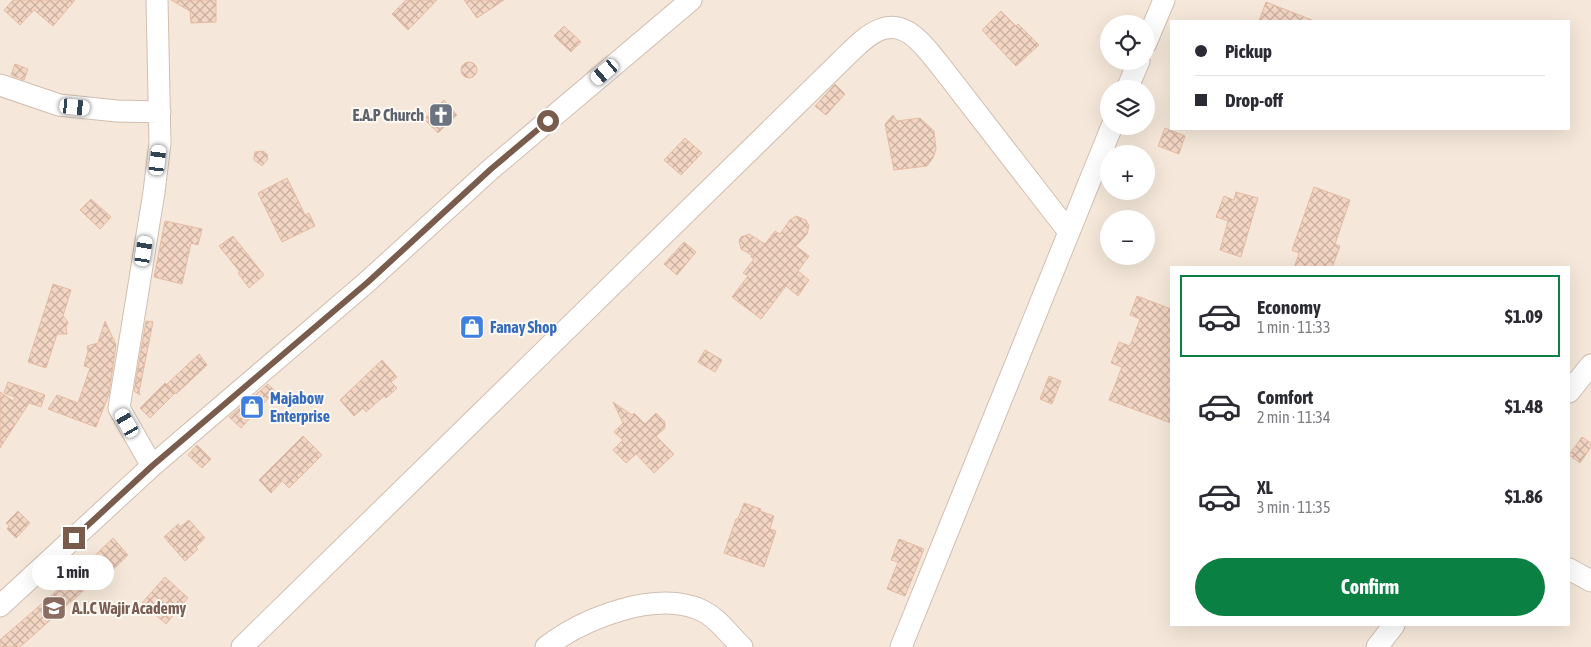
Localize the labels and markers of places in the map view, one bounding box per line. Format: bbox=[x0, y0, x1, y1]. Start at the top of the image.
church icon: E.A.P Church bbox=[428, 102, 454, 128]
place label: E.A.P Church bbox=[353, 106, 424, 124]
shop icon: Fanay Shop bbox=[459, 314, 485, 340]
place label: Fanay Shop bbox=[490, 318, 558, 336]
place label: Majabow Enterprise bbox=[270, 389, 330, 425]
shop icon: Majabow Enterprise bbox=[239, 394, 265, 420]
school or university icon: A.I.C Wajir Academy bbox=[41, 595, 67, 621]
place label: A.I.C Wajir Academy bbox=[71, 599, 186, 617]

